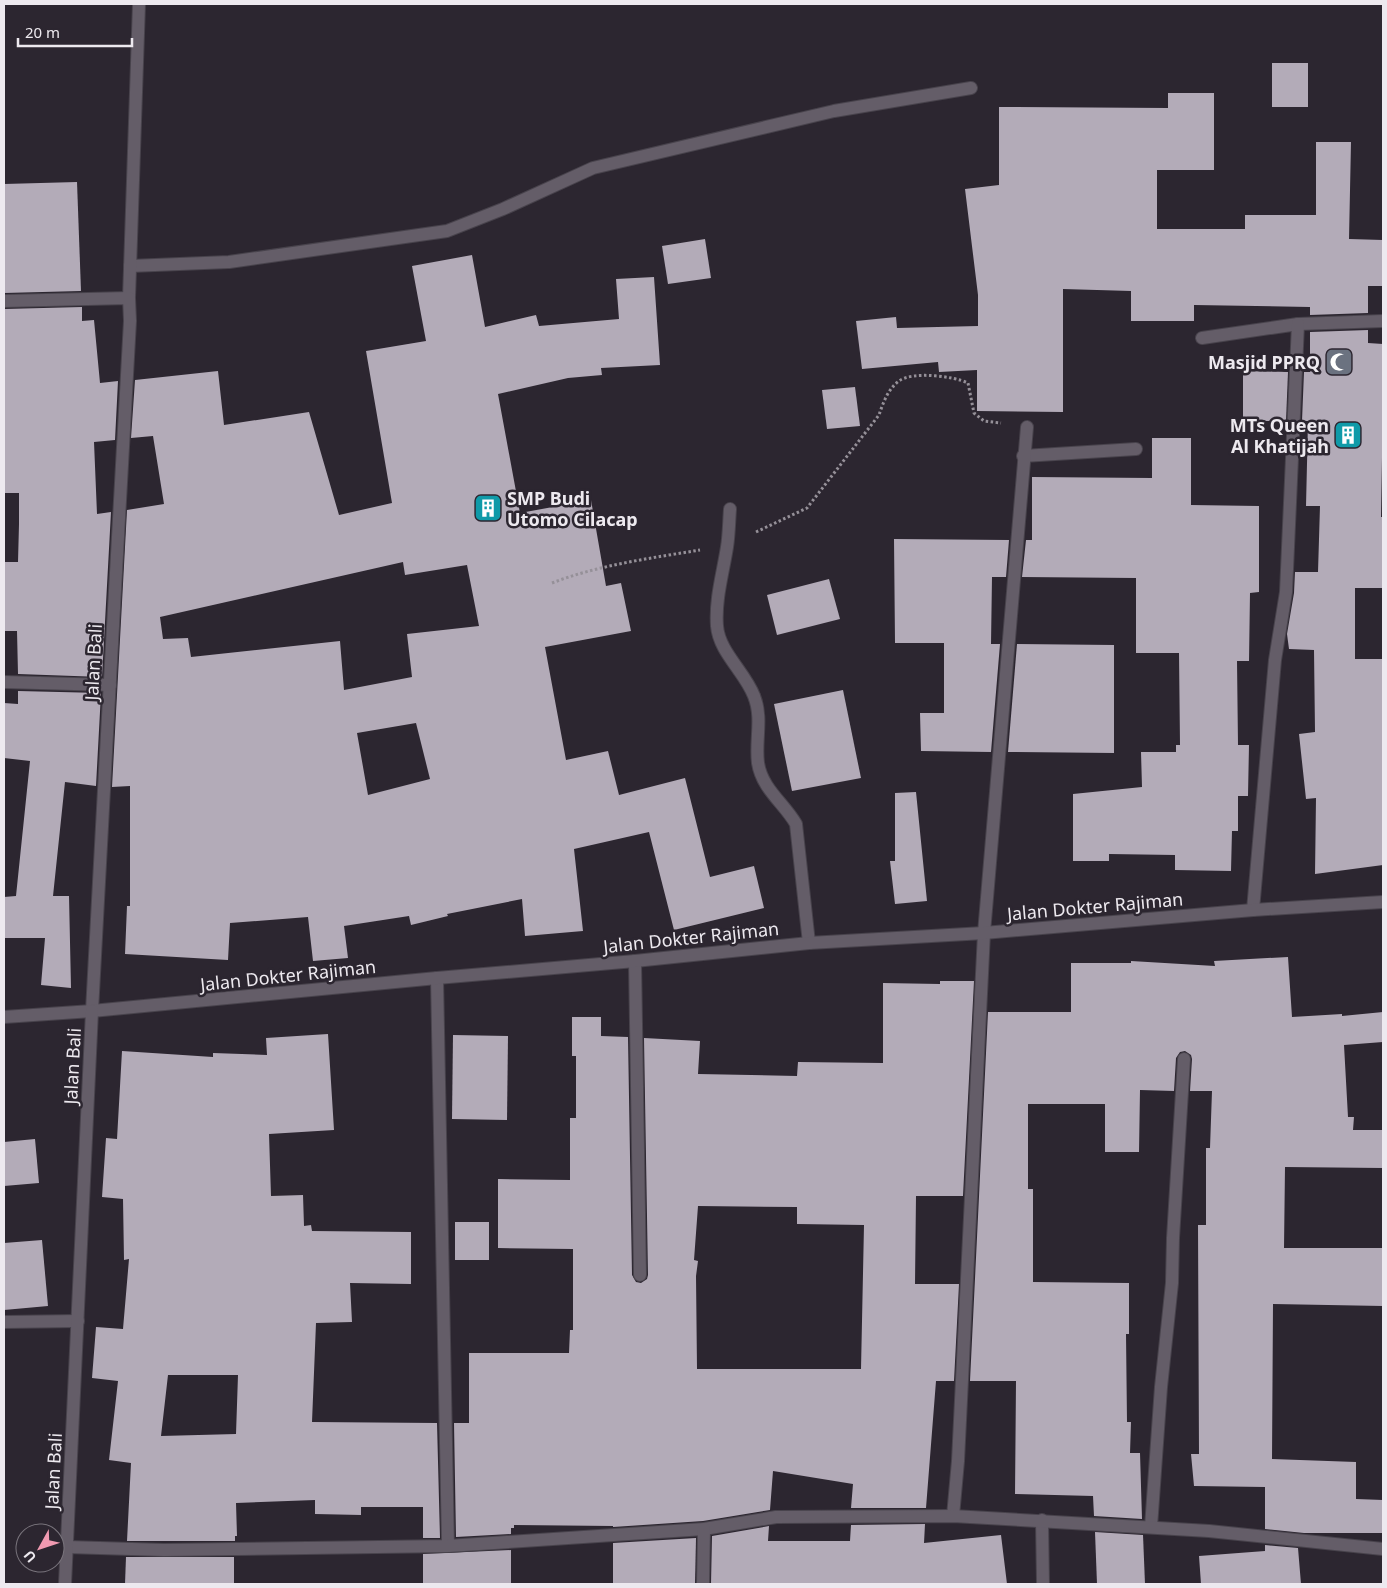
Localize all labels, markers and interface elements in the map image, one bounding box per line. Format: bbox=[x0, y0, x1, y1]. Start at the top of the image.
scale bar bbox=[18, 15, 131, 47]
text: 20 m bbox=[25, 22, 60, 42]
mosque icon: Masjid PPRQ bbox=[1324, 347, 1354, 377]
place label: Masjid PPRQ bbox=[1208, 350, 1320, 374]
place label: MTs Queen Al Khatijah bbox=[1230, 413, 1329, 458]
building icon: MTs Queen Al Khatijah bbox=[1333, 420, 1363, 450]
place label: SMP Budi Utomo Cilacap bbox=[507, 486, 638, 531]
building icon: SMP Budi Utomo Cilacap bbox=[473, 493, 503, 523]
street label: Jalan Bali bbox=[79, 623, 107, 703]
street label: Jalan Dokter Rajiman bbox=[1004, 886, 1184, 926]
street label: Jalan Dokter Rajiman bbox=[600, 916, 780, 958]
street label: Jalan Dokter Rajiman bbox=[197, 954, 377, 996]
street label: Jalan Bali bbox=[58, 1027, 86, 1107]
street label: Jalan Bali bbox=[39, 1432, 67, 1512]
north arrow bbox=[15, 1523, 65, 1573]
text: U bbox=[19, 1547, 40, 1567]

